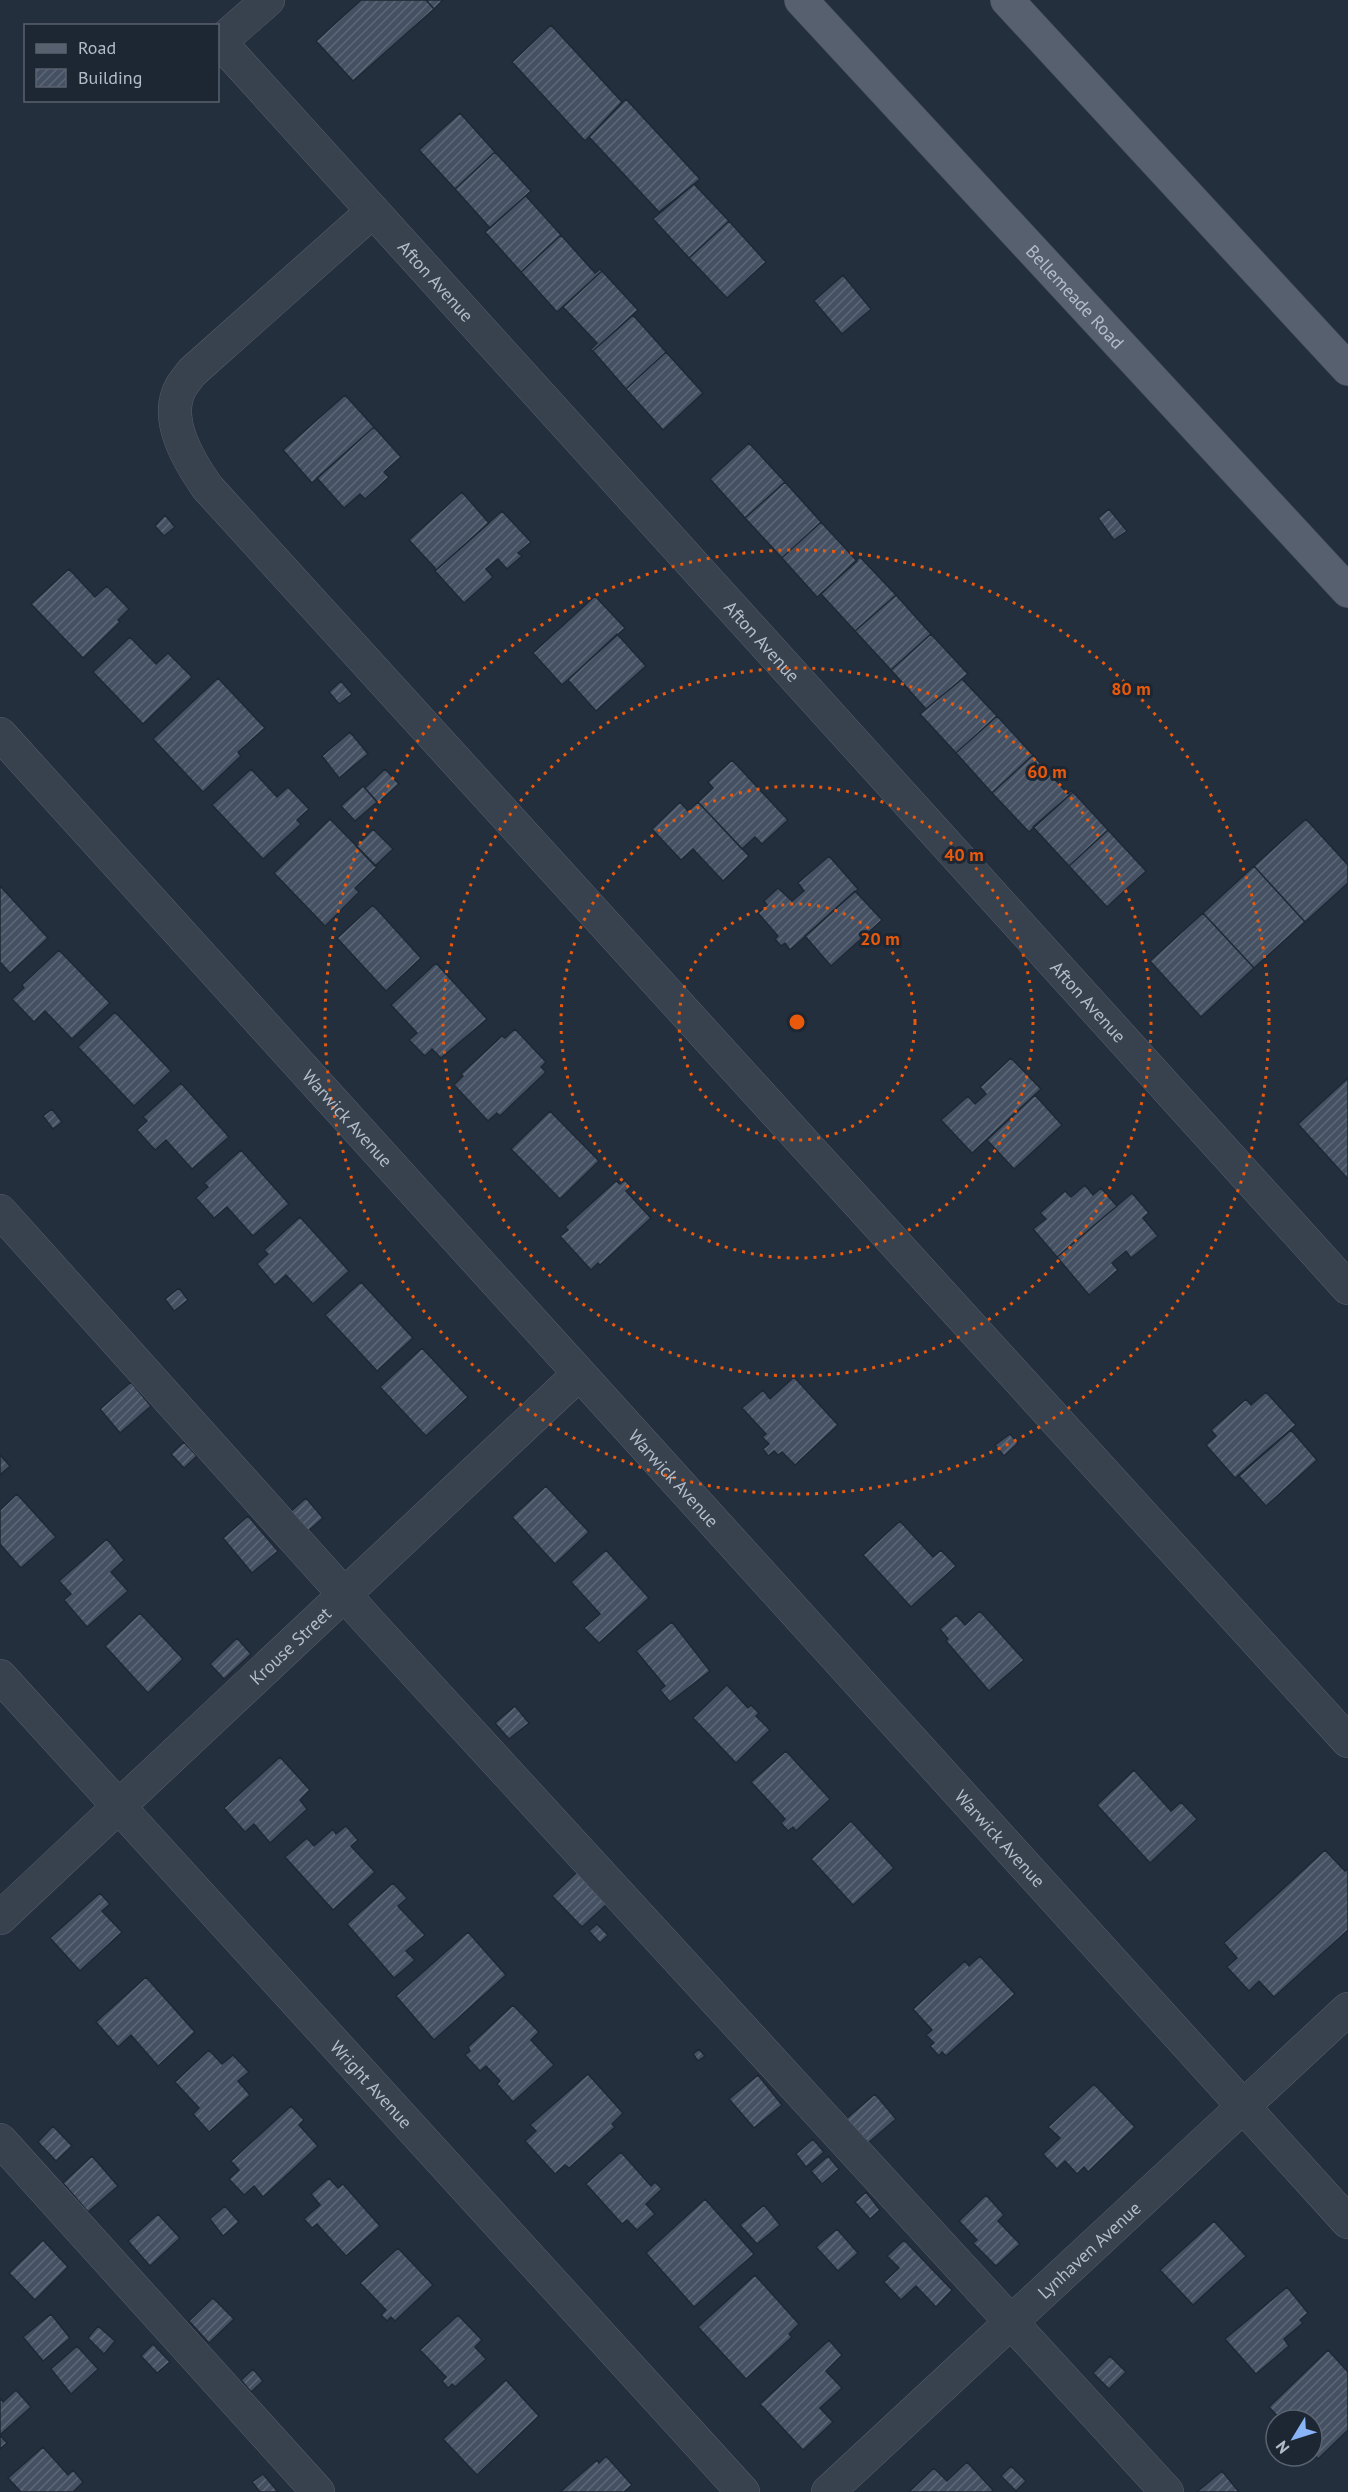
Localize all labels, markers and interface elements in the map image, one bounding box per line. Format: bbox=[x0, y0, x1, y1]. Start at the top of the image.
legend bbox=[24, 24, 219, 102]
text: Road bbox=[78, 36, 116, 59]
text: Building bbox=[78, 66, 142, 89]
street label: Afton Avenue bbox=[394, 235, 479, 326]
street label: Bellemeade Road bbox=[1022, 240, 1129, 353]
street label: Afton Avenue bbox=[720, 596, 805, 687]
text: 80 m bbox=[1111, 677, 1151, 700]
text: 60 m bbox=[1027, 760, 1067, 783]
text: 40 m bbox=[944, 843, 984, 866]
text: 20 m bbox=[860, 927, 900, 950]
street label: Afton Avenue bbox=[1046, 956, 1131, 1047]
centre of rings bbox=[787, 1012, 807, 1032]
street label: Warwick Avenue bbox=[298, 1064, 398, 1172]
street label: Warwick Avenue bbox=[624, 1424, 724, 1532]
street label: Krouse Street bbox=[244, 1602, 336, 1689]
street label: Warwick Avenue bbox=[950, 1785, 1051, 1892]
street label: Wright Avenue bbox=[326, 2035, 418, 2133]
street label: Lynhaven Avenue bbox=[1032, 2196, 1145, 2303]
north arrow bbox=[1264, 2408, 1324, 2468]
text: N bbox=[1271, 2437, 1293, 2458]

